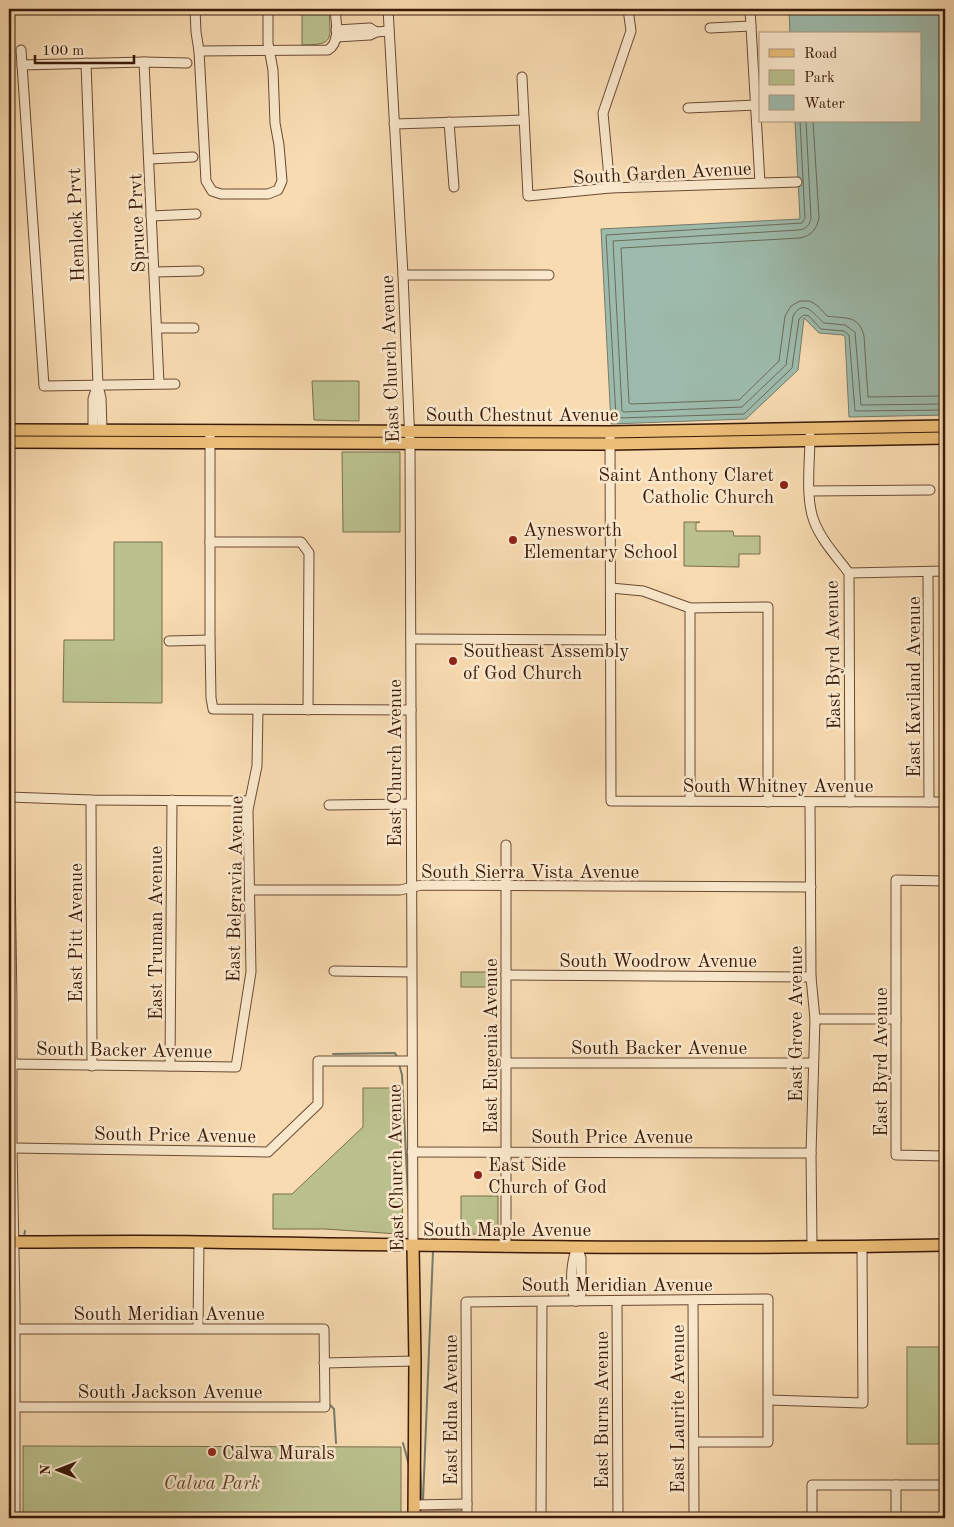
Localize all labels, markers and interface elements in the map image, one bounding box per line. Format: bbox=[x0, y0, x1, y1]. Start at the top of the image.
scale bar bbox=[35, 32, 134, 64]
legend bbox=[759, 32, 922, 122]
text: 100 m bbox=[42, 44, 84, 59]
text: Road bbox=[804, 47, 838, 62]
text: Park bbox=[804, 71, 835, 86]
text: Water bbox=[804, 97, 845, 112]
street label: South Garden Avenue bbox=[572, 160, 752, 189]
street label: Hemlock Prvt bbox=[66, 167, 89, 282]
street label: Spruce Prvt bbox=[127, 173, 150, 273]
street label: East Church Avenue bbox=[379, 275, 404, 443]
street label: South Chestnut Avenue bbox=[425, 407, 619, 426]
place label: Saint Anthony Claret Catholic Church bbox=[598, 467, 774, 508]
marker: Saint Anthony Claret Catholic Church bbox=[778, 479, 790, 491]
place label: Aynesworth Elementary School bbox=[523, 522, 678, 563]
marker: Aynesworth Elementary School bbox=[507, 534, 519, 546]
street label: East Byrd Avenue bbox=[824, 580, 845, 730]
street label: East Kaviland Avenue bbox=[906, 596, 925, 778]
place label: Southeast Assembly of God Church bbox=[463, 643, 629, 684]
marker: Southeast Assembly of God Church bbox=[447, 655, 459, 667]
street label: East Church Avenue bbox=[387, 679, 406, 847]
street label: South Whitney Avenue bbox=[683, 778, 873, 797]
street label: East Belgravia Avenue bbox=[225, 796, 248, 983]
street label: East Truman Avenue bbox=[148, 846, 167, 1020]
street label: East Pitt Avenue bbox=[68, 863, 87, 1003]
street label: South Sierra Vista Avenue bbox=[421, 864, 639, 883]
street label: East Grove Avenue bbox=[788, 946, 807, 1102]
street label: South Woodrow Avenue bbox=[559, 953, 757, 972]
street label: East Eugenia Avenue bbox=[483, 958, 502, 1134]
street label: East Byrd Avenue bbox=[873, 987, 892, 1137]
street label: South Backer Avenue bbox=[36, 1040, 212, 1063]
street label: South Backer Avenue bbox=[571, 1040, 747, 1059]
street label: East Church Avenue bbox=[387, 1084, 408, 1252]
street label: South Price Avenue bbox=[94, 1126, 256, 1147]
street label: South Price Avenue bbox=[531, 1129, 693, 1148]
place label: East Side Church of God bbox=[488, 1157, 607, 1198]
marker: East Side Church of God bbox=[472, 1169, 484, 1181]
street label: South Maple Avenue bbox=[423, 1222, 591, 1241]
street label: South Meridian Avenue bbox=[521, 1277, 713, 1296]
street label: South Meridian Avenue bbox=[73, 1306, 265, 1325]
street label: East Laurite Avenue bbox=[670, 1325, 689, 1493]
street label: East Burns Avenue bbox=[594, 1331, 613, 1489]
street label: East Edna Avenue bbox=[443, 1334, 462, 1486]
street label: South Jackson Avenue bbox=[77, 1384, 263, 1403]
north arrow bbox=[32, 1444, 82, 1494]
place label: Calwa Murals bbox=[222, 1445, 335, 1464]
marker: Calwa Murals bbox=[206, 1446, 218, 1458]
text: N bbox=[39, 1464, 53, 1475]
park label: Calwa Park bbox=[164, 1475, 260, 1494]

